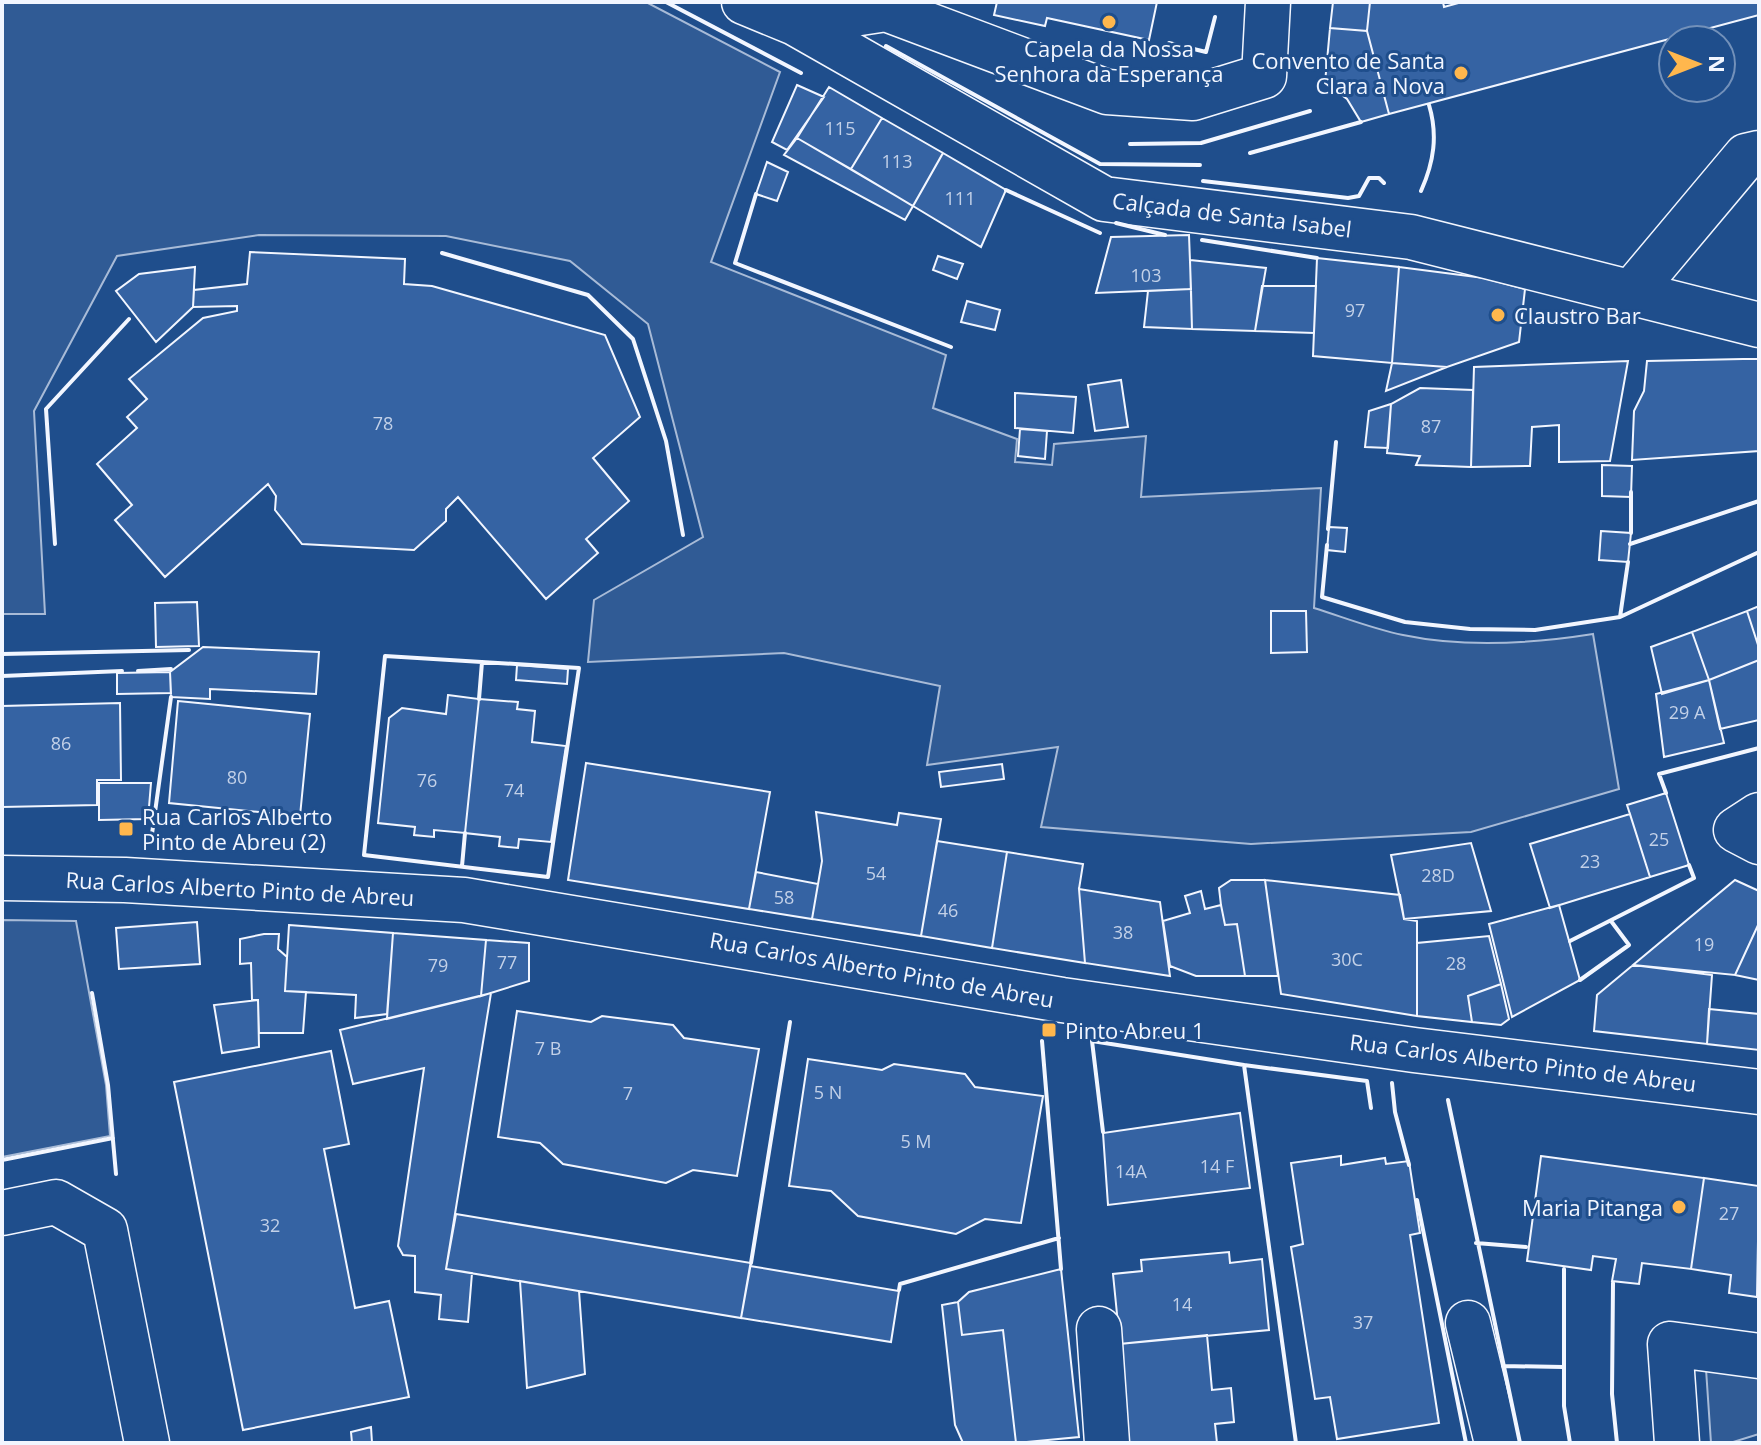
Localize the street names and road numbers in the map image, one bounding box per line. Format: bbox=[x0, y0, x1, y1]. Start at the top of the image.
street label: Calçada de Santa Isabel bbox=[1111, 184, 1353, 244]
street label: Rua Carlos Alberto Pinto de Abreu bbox=[65, 864, 415, 912]
street label: Rua Carlos Alberto Pinto de Abreu bbox=[708, 924, 1056, 1014]
street label: Rua Carlos Alberto Pinto de Abreu bbox=[1348, 1026, 1698, 1098]

